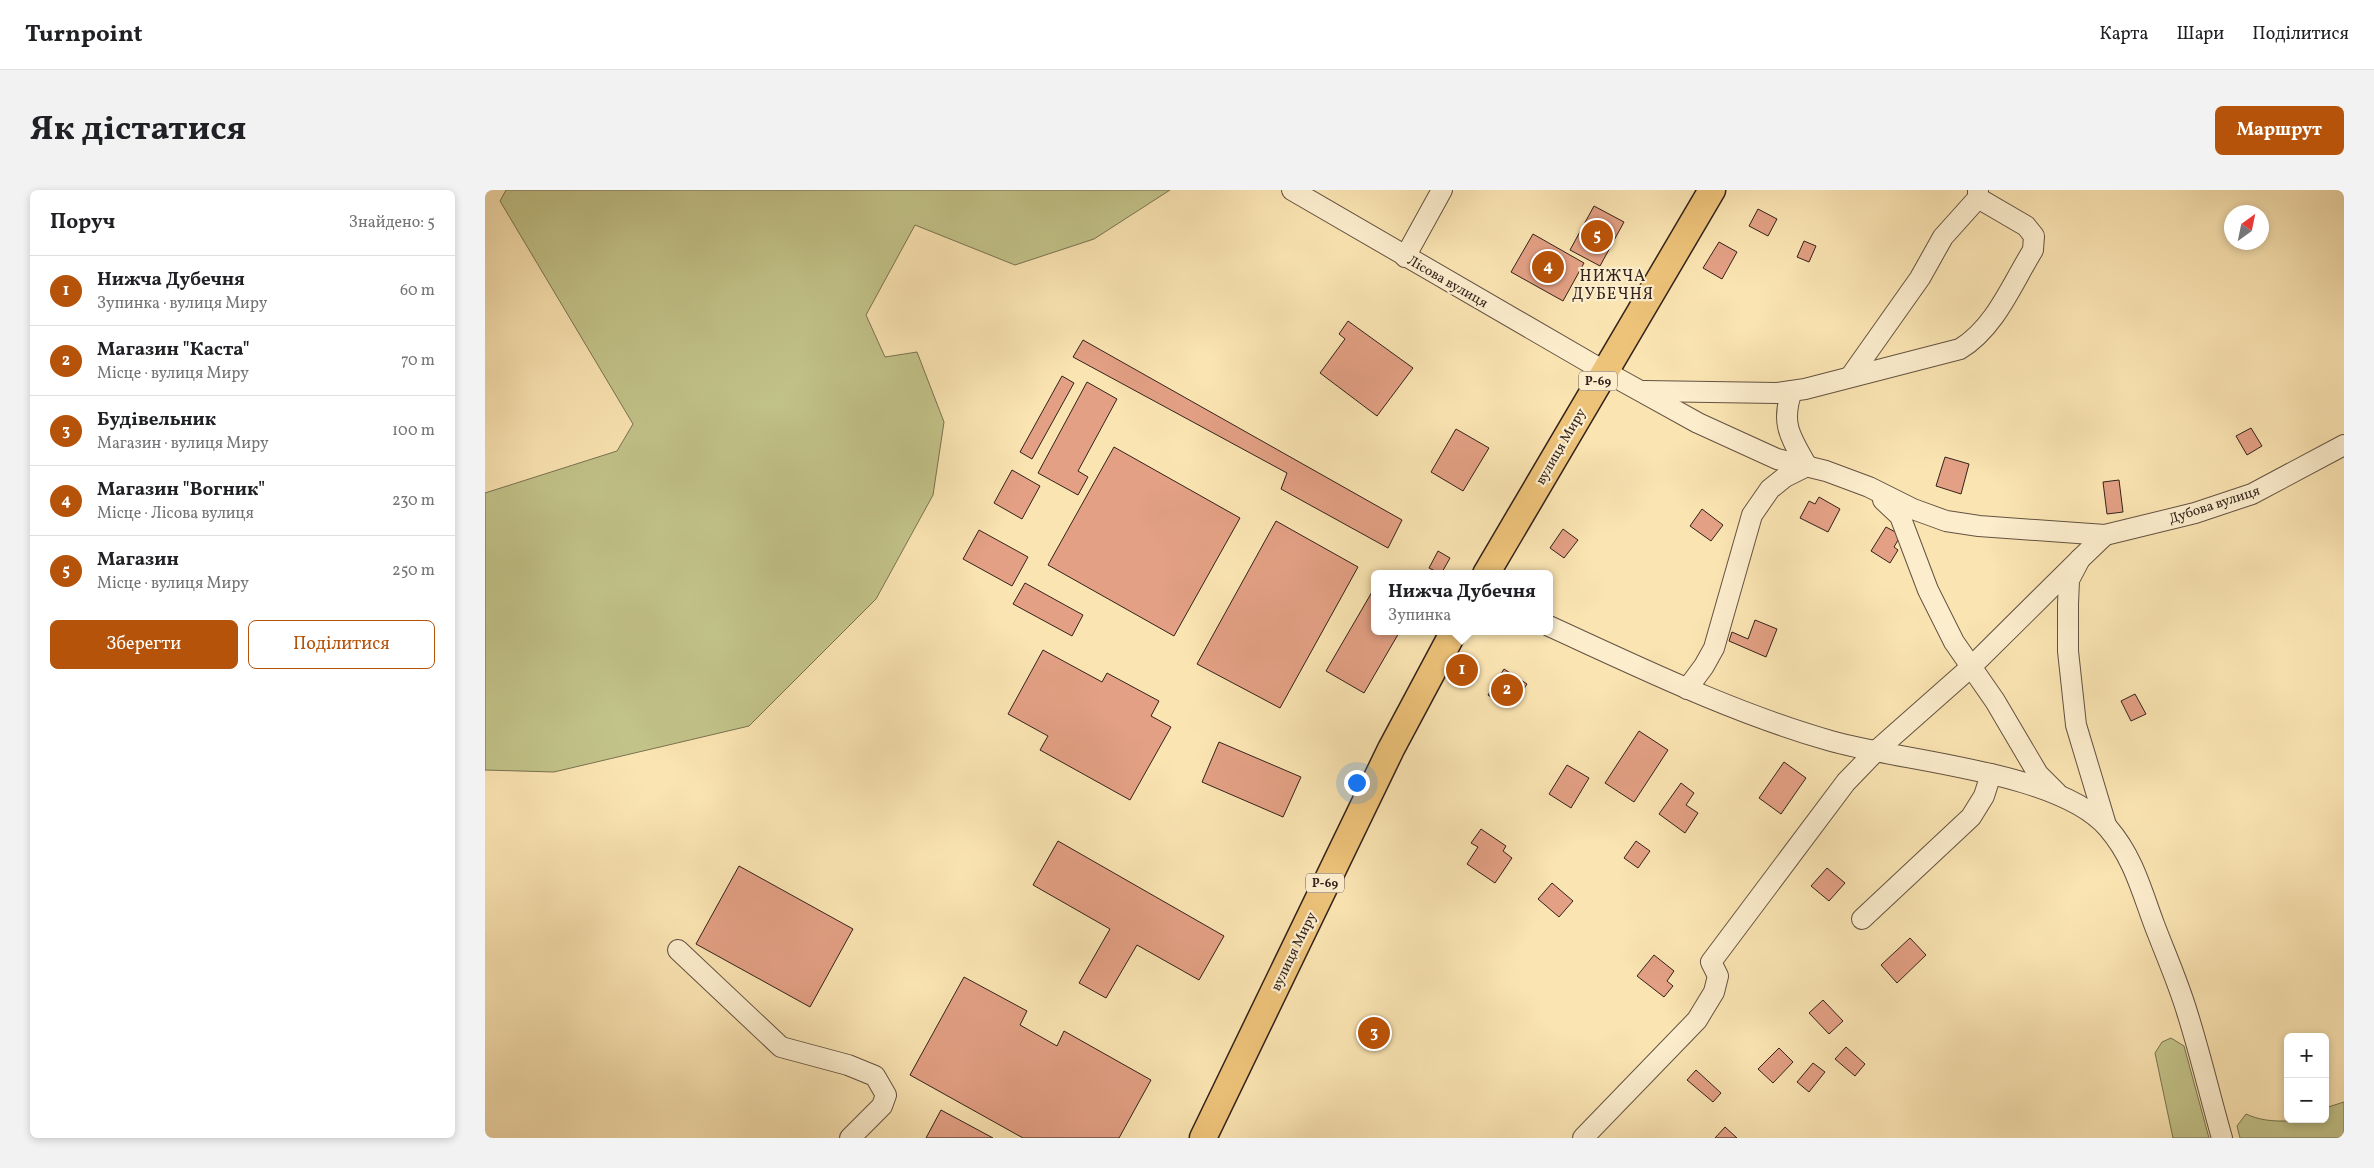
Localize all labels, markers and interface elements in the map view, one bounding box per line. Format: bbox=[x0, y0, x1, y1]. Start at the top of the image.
text: Turnpoint bbox=[25, 18, 143, 52]
text: Карта bbox=[2100, 22, 2148, 47]
text: Шари bbox=[2176, 22, 2224, 47]
text: Поділитися bbox=[2252, 22, 2349, 47]
text: Як дістатися bbox=[30, 106, 246, 154]
button: Маршрут bbox=[2215, 106, 2344, 155]
north arrow bbox=[2224, 205, 2269, 250]
text: Поруч bbox=[50, 208, 115, 237]
text: Знайдено: 5 bbox=[349, 212, 435, 234]
pin: 5 bbox=[1581, 217, 1613, 255]
pin: 4 bbox=[1532, 248, 1564, 286]
street label: Лісова вулиця bbox=[1403, 252, 1491, 313]
district label: НИЖЧА ДУБЕЧНЯ bbox=[1572, 266, 1654, 306]
text: Нижча Дубечня bbox=[97, 267, 245, 293]
text: 1 bbox=[63, 280, 69, 302]
text: 60 m bbox=[400, 280, 435, 302]
text: Зупинка · вулиця Миру bbox=[97, 293, 268, 315]
text: Магазин "Каста" bbox=[97, 337, 250, 363]
text: 2 bbox=[62, 350, 70, 372]
text: 70 m bbox=[401, 350, 435, 372]
text: Місце · вулиця Миру bbox=[97, 363, 249, 385]
road number: Р-69 bbox=[1579, 372, 1617, 390]
street label: вулиця Миру bbox=[1532, 405, 1591, 489]
text: Будівельник bbox=[97, 407, 216, 433]
text: 3 bbox=[62, 420, 70, 442]
text: 100 m bbox=[392, 420, 435, 442]
text: Магазин · вулиця Миру bbox=[97, 433, 269, 455]
text: Магазин "Вогник" bbox=[97, 477, 265, 503]
street label: Дубова вулиця bbox=[2166, 482, 2263, 529]
text: 4 bbox=[61, 490, 71, 512]
text: 230 m bbox=[392, 490, 435, 512]
text: Місце · Лісова вулиця bbox=[97, 503, 254, 525]
text: Магазин bbox=[97, 547, 179, 573]
text: 5 bbox=[62, 560, 70, 582]
text: 250 m bbox=[392, 560, 435, 582]
popup bbox=[1371, 570, 1553, 635]
text: Місце · вулиця Миру bbox=[97, 573, 249, 595]
text: Нижча Дубечня bbox=[1388, 579, 1536, 605]
text: Зупинка bbox=[1388, 605, 1451, 627]
button: Зберегти bbox=[50, 620, 238, 669]
button: Поділитися bbox=[248, 620, 435, 669]
pin: 1 bbox=[1446, 651, 1478, 689]
pin: 2 bbox=[1491, 671, 1523, 709]
your location bbox=[1344, 770, 1370, 796]
road number: Р-69 bbox=[1306, 874, 1344, 892]
street label: вулиця Миру bbox=[1267, 909, 1322, 994]
pin: 3 bbox=[1358, 1014, 1390, 1052]
map controls bbox=[2284, 1033, 2329, 1123]
button: + bbox=[2284, 1033, 2329, 1078]
button: − bbox=[2284, 1078, 2329, 1123]

